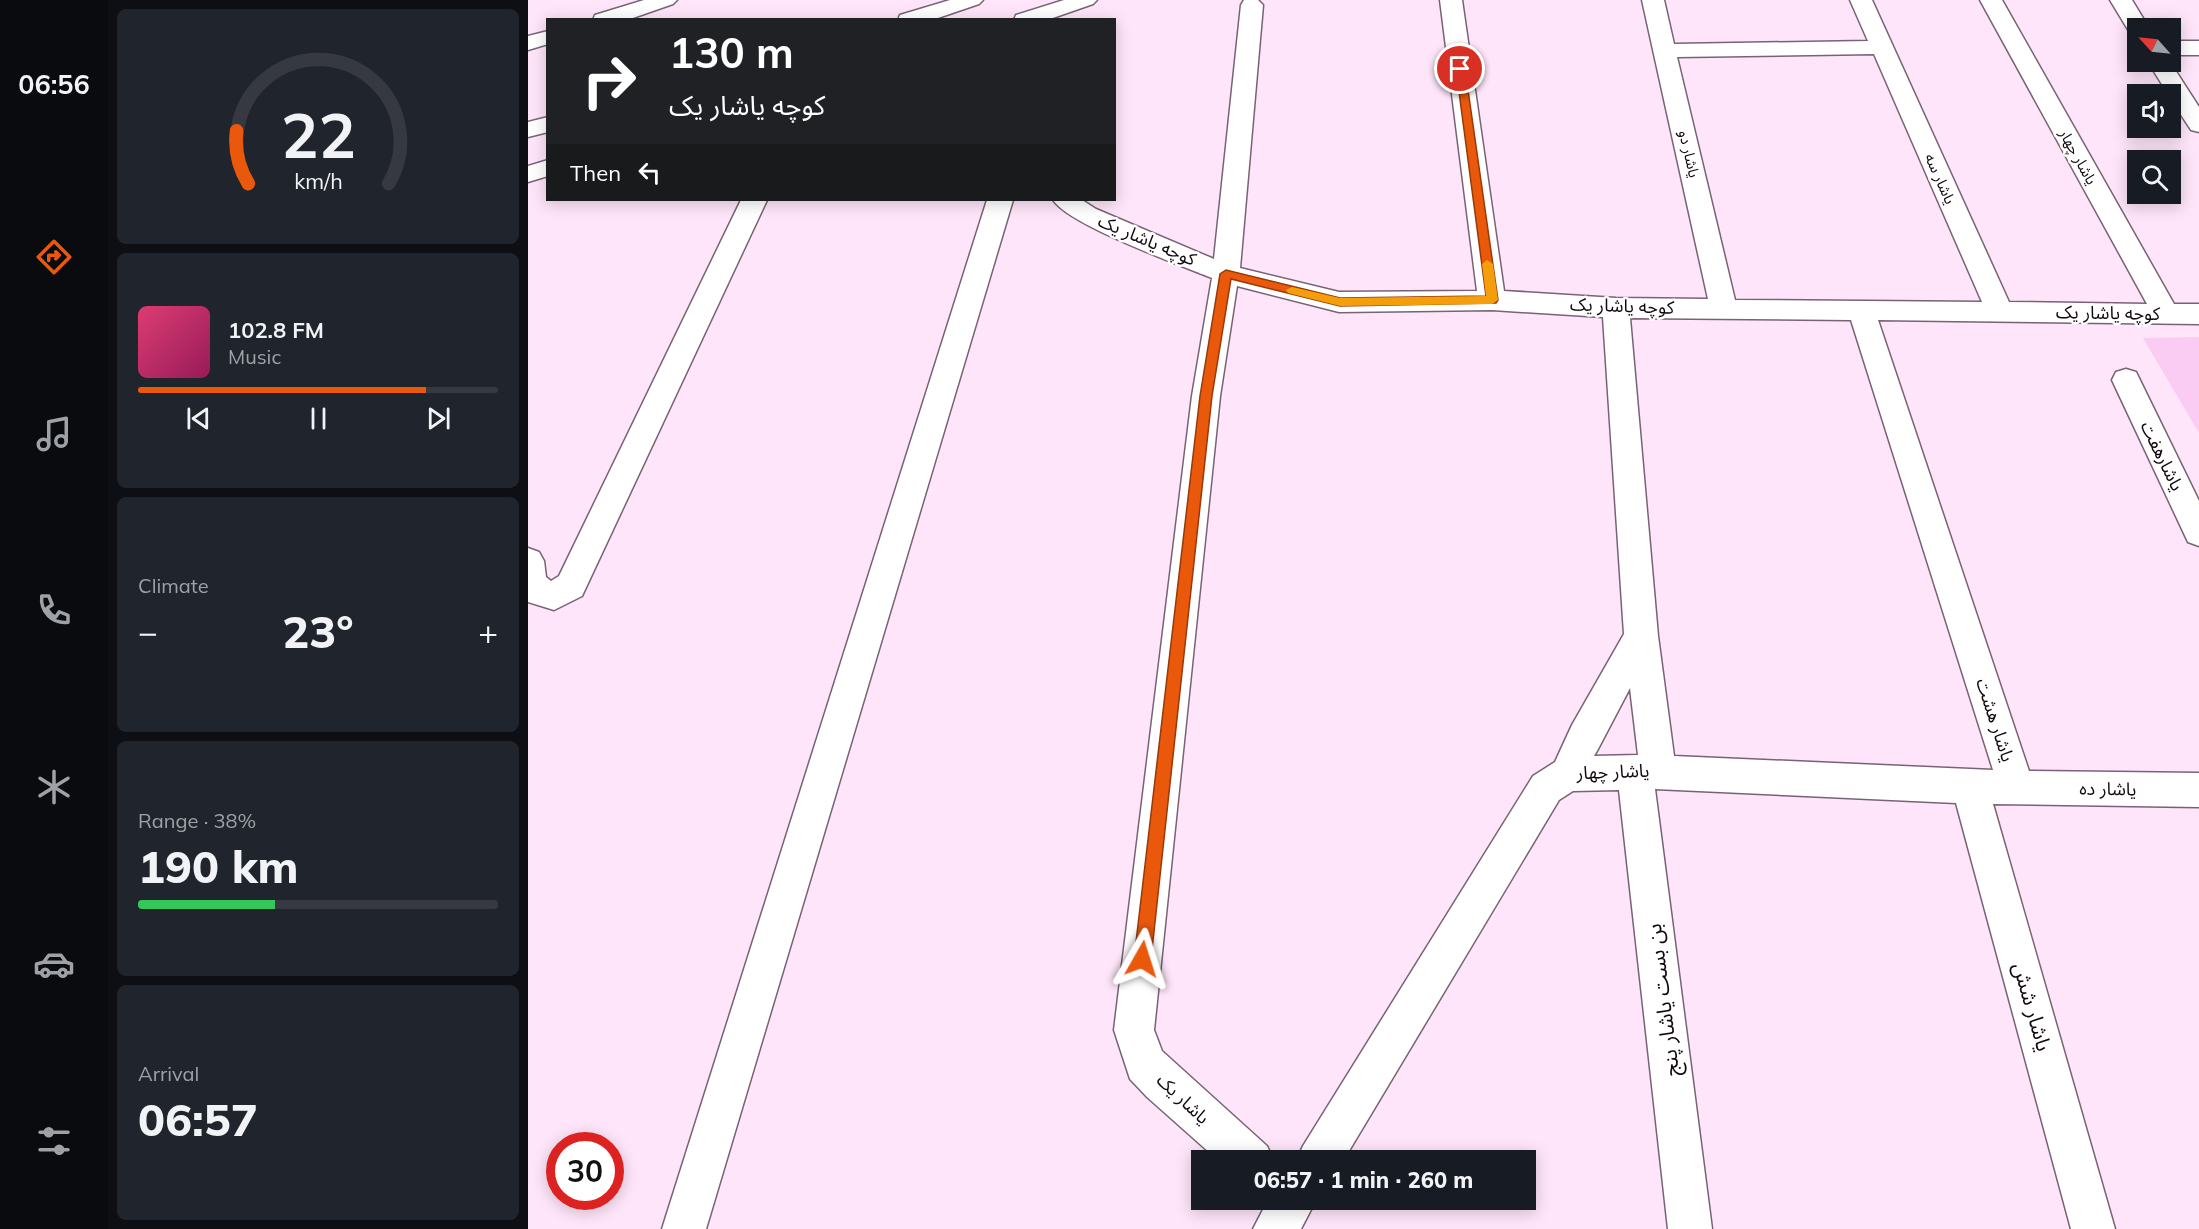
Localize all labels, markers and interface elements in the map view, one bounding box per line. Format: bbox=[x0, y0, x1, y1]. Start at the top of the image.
north arrow bbox=[2127, 18, 2181, 72]
map controls bbox=[2127, 18, 2181, 204]
text: 130 m bbox=[669, 26, 794, 79]
icon: right bbox=[570, 42, 648, 120]
pin bbox=[1434, 43, 1485, 94]
icon: arrive bbox=[1443, 52, 1476, 85]
text: 06:56 bbox=[18, 67, 90, 101]
button: sound bbox=[2127, 84, 2181, 138]
text: کوچه یاشار یک bbox=[669, 88, 825, 122]
text: 22 bbox=[281, 95, 355, 174]
street label: یاشار چهار bbox=[2054, 125, 2101, 188]
street label: یاشار دو bbox=[1675, 128, 1704, 180]
button: search bbox=[2127, 150, 2181, 204]
street label: یاشار سه bbox=[1921, 151, 1960, 207]
icon: left bbox=[633, 156, 666, 189]
text: Then bbox=[570, 159, 621, 187]
text: km/h bbox=[294, 167, 342, 194]
street label: کوچه یاشار یک bbox=[1095, 209, 1200, 271]
icon: directions bbox=[33, 236, 75, 278]
street label: کوچه یاشار یک bbox=[1570, 292, 1675, 319]
street label: کوچه یاشار یک bbox=[2056, 300, 2161, 325]
text: 102.8 FM bbox=[228, 316, 324, 344]
text: Music bbox=[228, 344, 281, 369]
icon: previous bbox=[182, 402, 215, 435]
icon: pause bbox=[302, 402, 335, 435]
icon: next bbox=[422, 402, 455, 435]
icon: music bbox=[33, 413, 75, 455]
street label: یاشارهفت bbox=[2136, 417, 2189, 494]
text: Climate bbox=[138, 573, 209, 598]
icon: phone bbox=[33, 589, 75, 631]
text: 23° bbox=[282, 603, 354, 659]
text: − bbox=[138, 611, 158, 652]
text: + bbox=[478, 611, 498, 652]
street label: یاشار هشت bbox=[1971, 675, 2020, 765]
street label: یاشار چهار bbox=[1575, 759, 1650, 784]
icon: climate bbox=[33, 766, 75, 808]
street label: یاشار ده bbox=[2079, 777, 2137, 800]
text: Range · 38% bbox=[138, 808, 256, 833]
text: 190 km bbox=[138, 838, 299, 894]
street label: بن بست یاشار پنج bbox=[1640, 922, 1687, 1078]
position arrow bbox=[1110, 927, 1174, 991]
icon: car bbox=[33, 943, 75, 985]
street label: یاشار شش bbox=[2008, 959, 2058, 1054]
text: Arrival bbox=[138, 1061, 199, 1086]
street label: یاشار یک bbox=[1152, 1068, 1215, 1129]
text: 06:57 bbox=[138, 1091, 258, 1147]
icon: filters bbox=[33, 1120, 75, 1162]
speed limit sign: 30 bbox=[546, 1132, 624, 1210]
text: 06:57 · 1 min · 260 m bbox=[1254, 1166, 1473, 1194]

